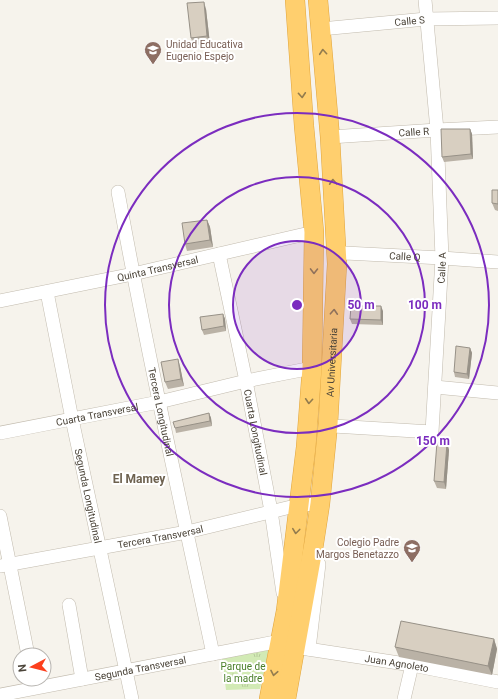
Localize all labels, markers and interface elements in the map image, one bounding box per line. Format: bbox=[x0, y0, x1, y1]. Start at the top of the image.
street label: Calle S bbox=[394, 14, 425, 27]
place label: Unidad Educativa Eugenio Espejo bbox=[166, 39, 243, 62]
school or university icon: Unidad Educativa Eugenio Espejo bbox=[143, 40, 163, 65]
one-way arrow bbox=[319, 49, 328, 55]
one-way arrow bbox=[297, 92, 306, 98]
street label: Calle R bbox=[398, 125, 430, 138]
one-way arrow bbox=[328, 179, 337, 185]
street label: Calle Q bbox=[389, 250, 421, 262]
street label: Calle A bbox=[435, 252, 448, 284]
street label: Quinta Transversal bbox=[116, 254, 199, 283]
one-way arrow bbox=[309, 268, 318, 274]
centre of rings bbox=[290, 298, 304, 312]
text: 50 m bbox=[347, 298, 375, 312]
text: 100 m bbox=[408, 298, 442, 312]
one-way arrow bbox=[330, 309, 339, 315]
street label: Av Universitaria bbox=[324, 328, 339, 397]
street label: Tercera Longitudinal bbox=[147, 366, 176, 457]
street label: Cuarta Longitudinal bbox=[242, 388, 269, 476]
one-way arrow bbox=[305, 398, 314, 404]
street label: Cuarta Transversal bbox=[55, 401, 139, 427]
text: 150 m bbox=[416, 434, 450, 448]
street label: Segunda Longitudinal bbox=[73, 447, 104, 544]
district label: El Mamey bbox=[113, 472, 166, 486]
street label: Tercera Transversal bbox=[117, 523, 204, 550]
one-way arrow bbox=[292, 527, 301, 534]
place label: Colegio Padre Margos Benetazzo bbox=[316, 537, 399, 560]
school or university icon: Colegio Padre Margos Benetazzo bbox=[402, 538, 422, 563]
north arrow bbox=[12, 647, 52, 687]
street label: Juan Agnoleto bbox=[364, 652, 430, 674]
street label: Segunda Transversal bbox=[94, 654, 187, 682]
park label: Parque de la madre bbox=[221, 661, 265, 684]
text: N bbox=[16, 663, 29, 673]
one-way arrow bbox=[270, 670, 279, 676]

